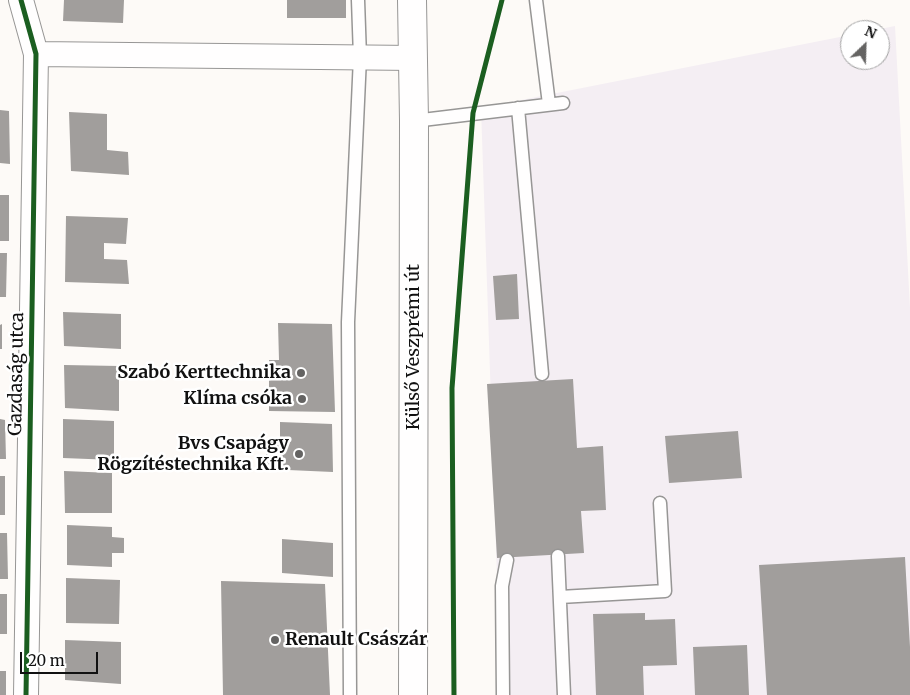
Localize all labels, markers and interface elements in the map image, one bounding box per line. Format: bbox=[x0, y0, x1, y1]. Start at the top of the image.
north arrow bbox=[840, 20, 890, 70]
text: N bbox=[862, 22, 879, 43]
street label: Külső Veszprémi út bbox=[403, 264, 425, 430]
street label: Gazdaság utca bbox=[5, 312, 29, 436]
place label: Szabó Kerttechnika bbox=[117, 362, 291, 384]
marker: Szabó Kerttechnika bbox=[295, 367, 307, 379]
place label: Klíma csóka bbox=[183, 388, 292, 410]
marker: Klíma csóka bbox=[296, 393, 308, 405]
place label: Bvs Csapágy Rögzítéstechnika Kft. bbox=[97, 433, 289, 476]
marker: Bvs Csapágy Rögzítéstechnika Kft. bbox=[293, 448, 305, 460]
place label: Renault Császár bbox=[285, 629, 427, 651]
marker: Renault Császár bbox=[269, 634, 281, 646]
scale bar bbox=[22, 642, 100, 674]
text: 20 m bbox=[28, 651, 65, 670]

